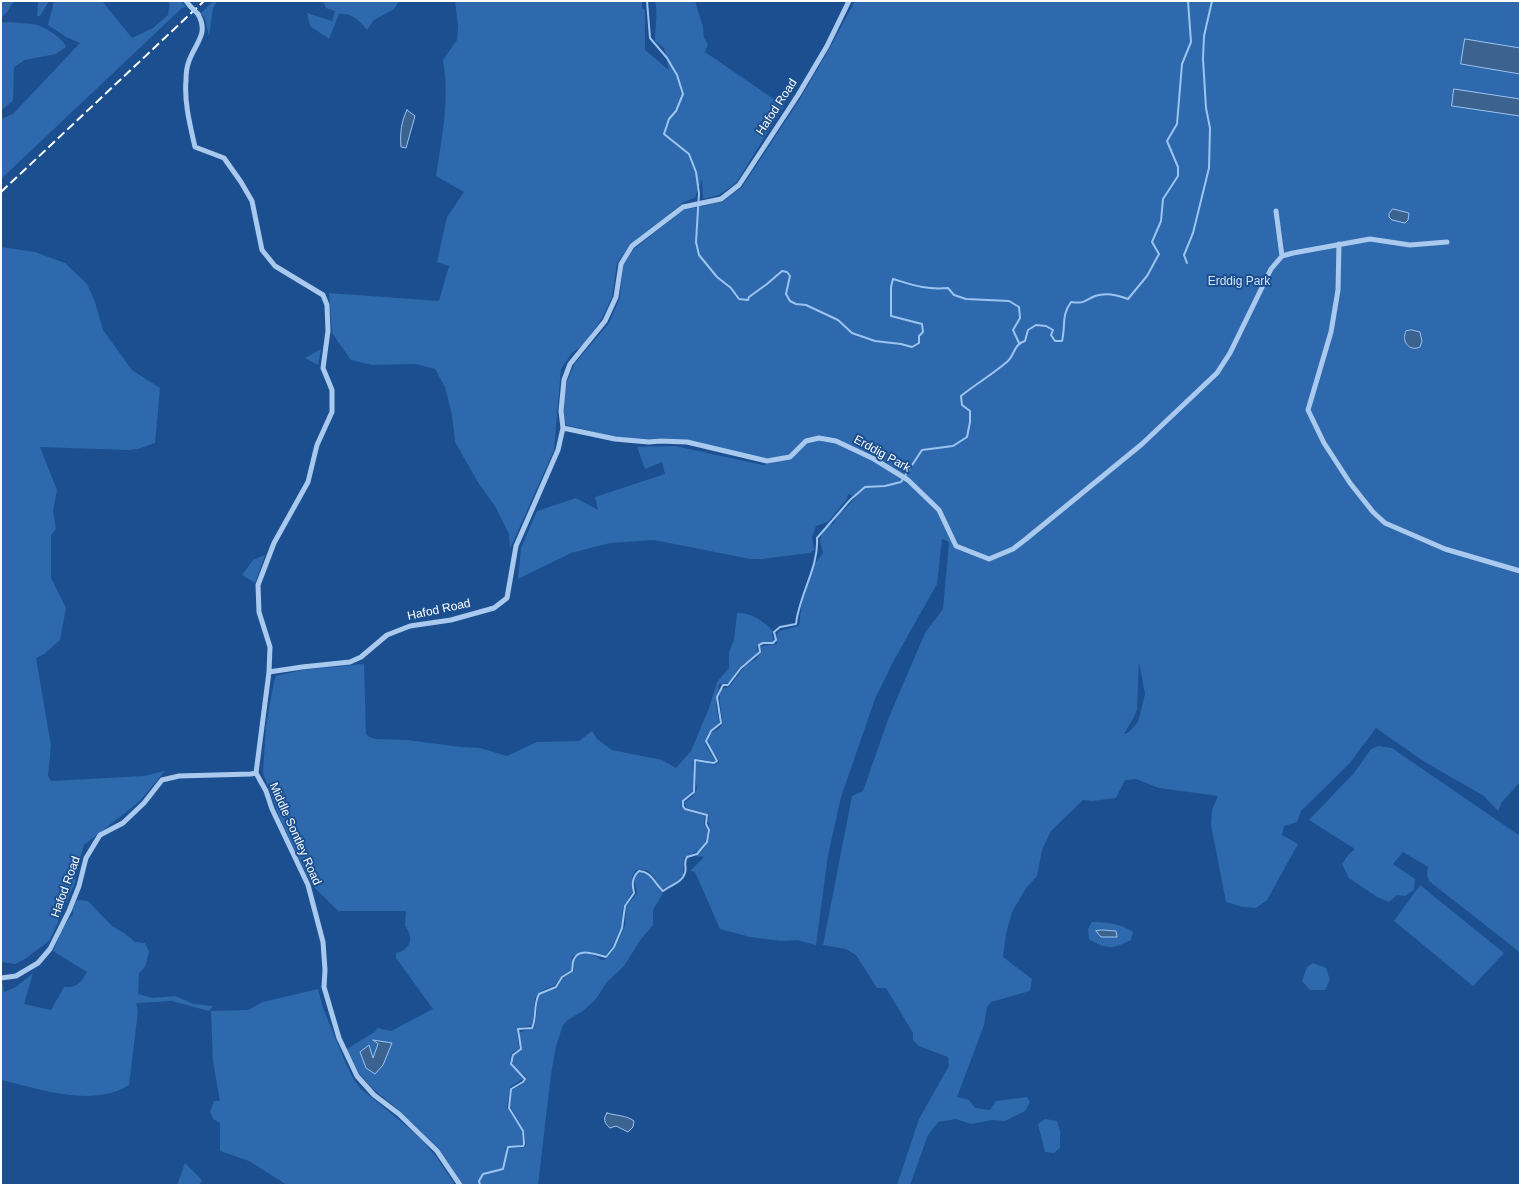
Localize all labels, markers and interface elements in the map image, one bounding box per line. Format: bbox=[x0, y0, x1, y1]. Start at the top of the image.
street label: Hafod Road bbox=[754, 76, 800, 138]
park label: Erddig Park bbox=[1208, 275, 1270, 289]
street label: Erddig Park bbox=[851, 433, 913, 475]
street label: Hafod Road bbox=[406, 596, 472, 624]
street label: Middle Sontley Road bbox=[266, 780, 324, 888]
street label: Hafod Road bbox=[48, 854, 84, 920]

